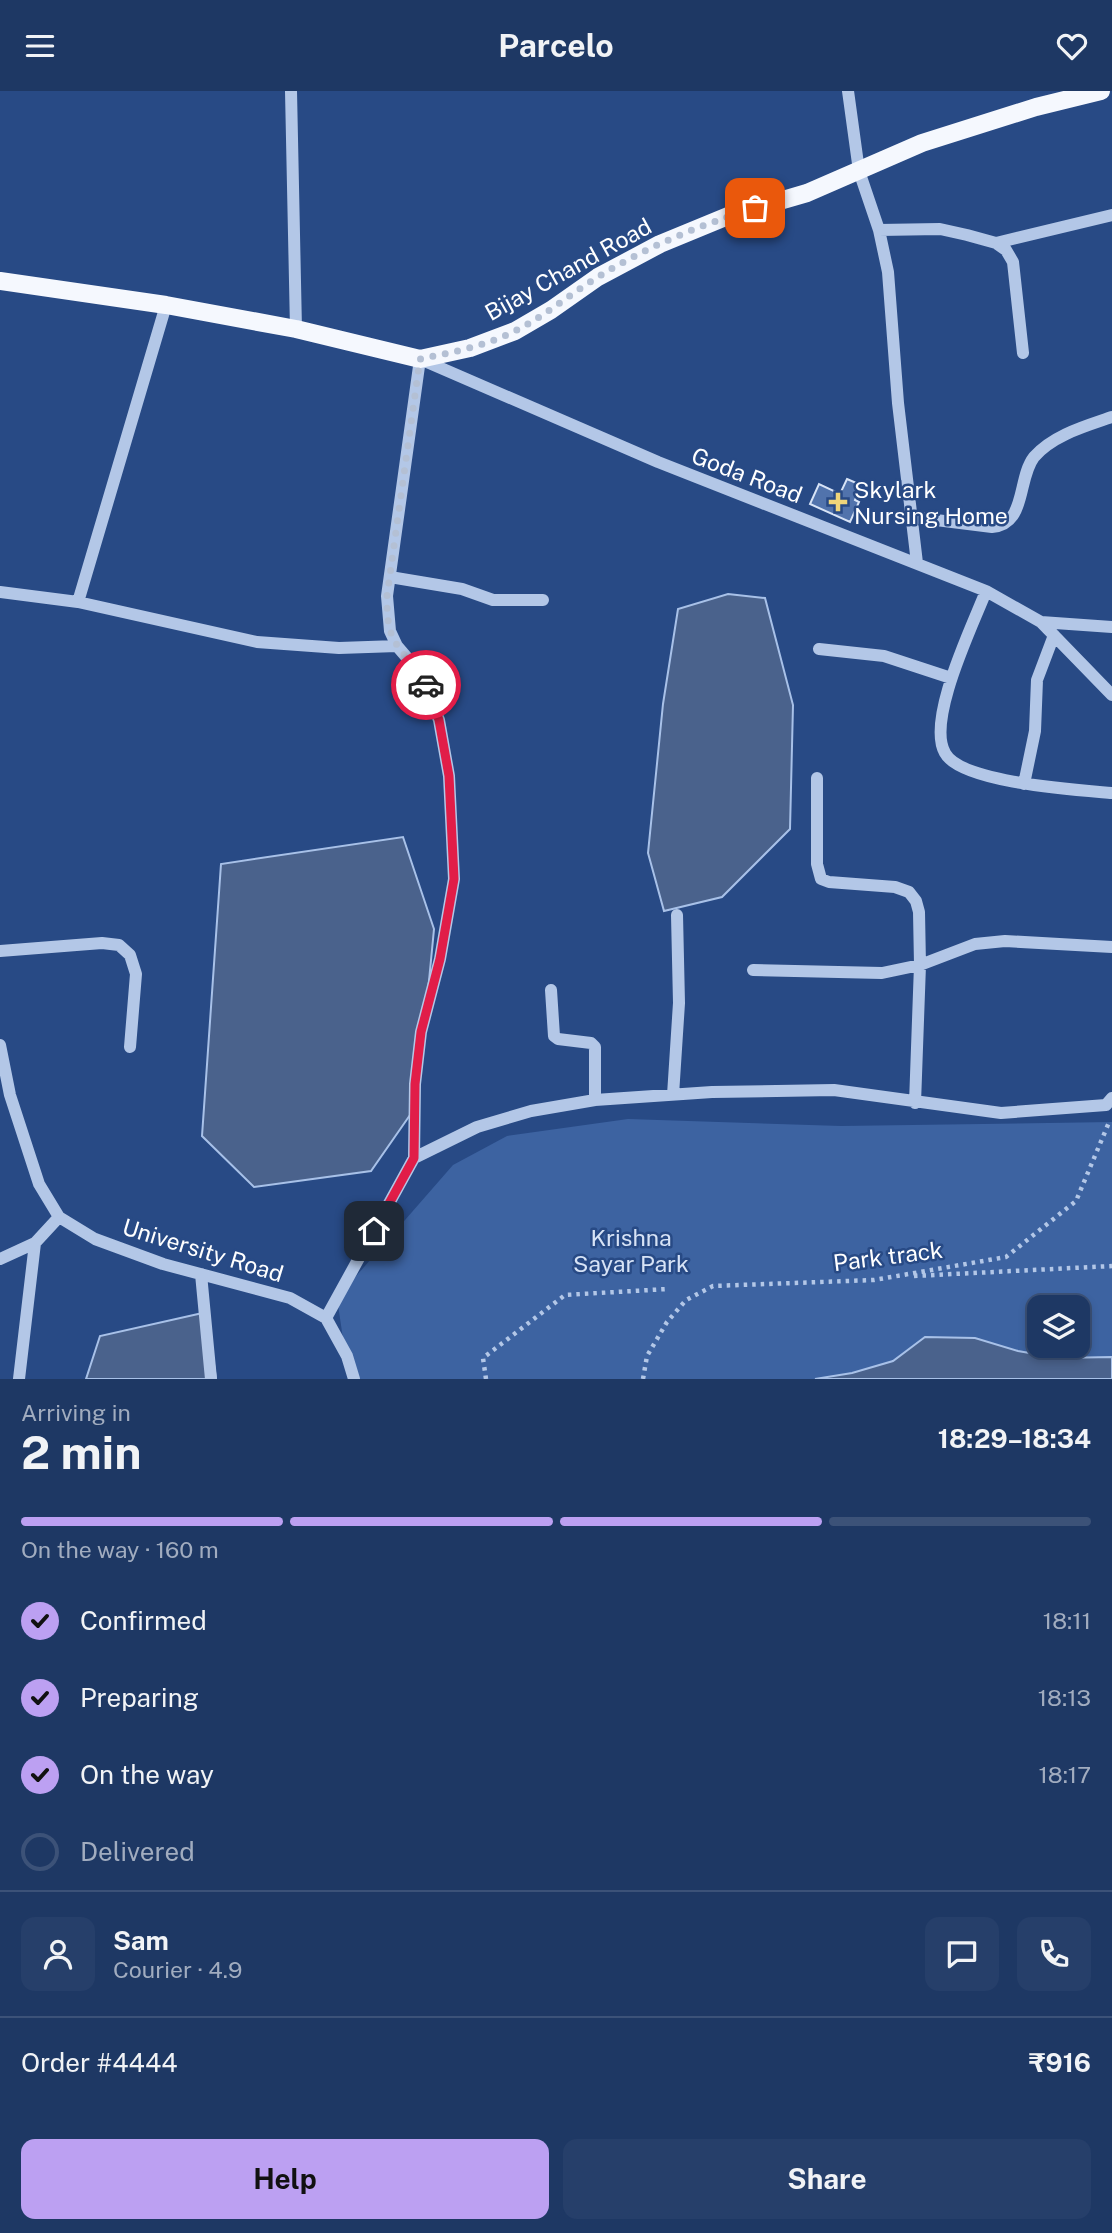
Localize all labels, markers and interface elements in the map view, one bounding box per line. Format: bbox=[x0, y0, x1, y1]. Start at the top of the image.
icon: menu bbox=[21, 27, 59, 65]
text: Parcelo bbox=[498, 27, 614, 64]
icon: heart bbox=[1053, 27, 1091, 65]
pin bbox=[725, 178, 785, 238]
icon: bag bbox=[736, 189, 774, 227]
street label: Bijay Chand Road bbox=[480, 212, 656, 326]
street label: Goda Road bbox=[688, 442, 806, 508]
place label: Skylark Nursing Home bbox=[854, 476, 1008, 529]
marker: Skylark Nursing Home bbox=[828, 492, 848, 512]
courier bbox=[391, 650, 461, 720]
icon: car bbox=[407, 666, 445, 704]
pin bbox=[344, 1201, 404, 1261]
icon: home bbox=[355, 1212, 393, 1250]
street label: University Road bbox=[119, 1213, 287, 1287]
park label: Krishna Sayar Park bbox=[573, 1224, 689, 1277]
street label: Park track bbox=[832, 1236, 944, 1276]
map controls bbox=[1027, 1295, 1090, 1358]
button: layers bbox=[1027, 1295, 1090, 1358]
text: Arriving in bbox=[21, 1399, 131, 1426]
text: 18:29–18:34 bbox=[938, 1423, 1091, 1454]
text: 2 min bbox=[21, 1425, 141, 1479]
text: On the way · 160 m bbox=[21, 1536, 219, 1563]
icon: check bbox=[21, 1602, 59, 1640]
text: Confirmed bbox=[80, 1605, 207, 1636]
text: 18:11 bbox=[1043, 1607, 1091, 1634]
icon: check bbox=[21, 1679, 59, 1717]
text: Preparing bbox=[80, 1682, 199, 1713]
text: 18:13 bbox=[1038, 1684, 1091, 1711]
icon: check bbox=[21, 1756, 59, 1794]
text: On the way bbox=[80, 1759, 214, 1790]
text: 18:17 bbox=[1038, 1761, 1091, 1788]
text: Delivered bbox=[80, 1836, 195, 1867]
button: person bbox=[21, 1917, 95, 1991]
button: chat bbox=[925, 1917, 999, 1991]
button: phone bbox=[1017, 1917, 1091, 1991]
text: Sam bbox=[113, 1925, 169, 1956]
text: Courier · 4.9 bbox=[113, 1956, 242, 1983]
text: Order #4444 bbox=[21, 2047, 178, 2078]
text: ₹916 bbox=[1029, 2047, 1091, 2078]
button: Help bbox=[21, 2139, 549, 2219]
button: Share bbox=[563, 2139, 1091, 2219]

